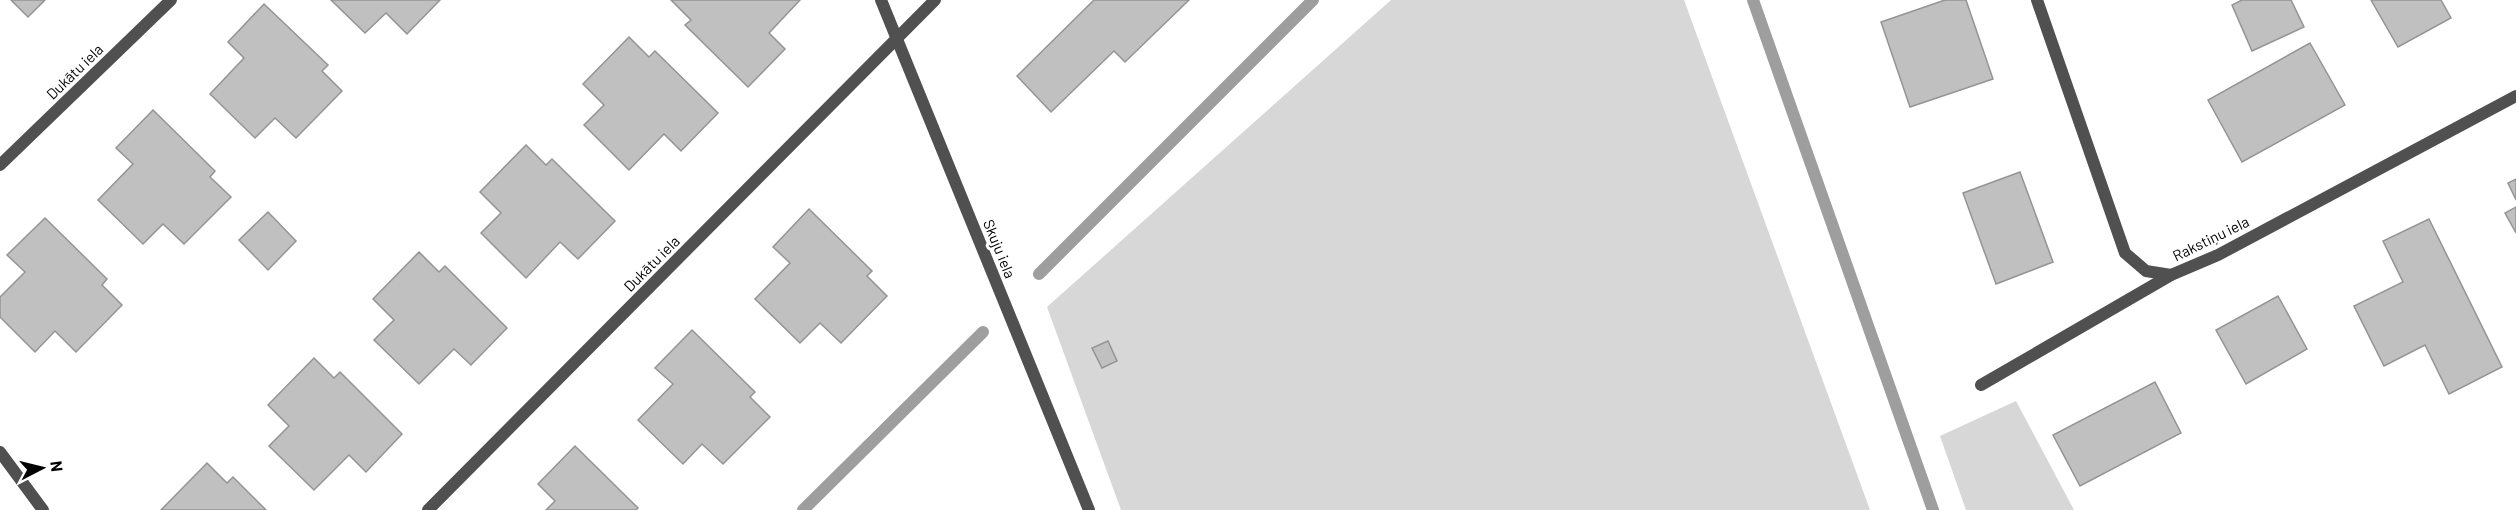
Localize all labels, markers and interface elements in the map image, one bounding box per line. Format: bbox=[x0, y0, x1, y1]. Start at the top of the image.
street label: Dukātu iela bbox=[42, 40, 106, 103]
street label: Rakstiņu iela bbox=[2169, 212, 2252, 264]
street label: Skuju iela bbox=[980, 217, 1020, 281]
street label: Dukātu iela bbox=[620, 232, 683, 295]
north arrow bbox=[12, 438, 72, 498]
text: N bbox=[47, 460, 67, 473]

